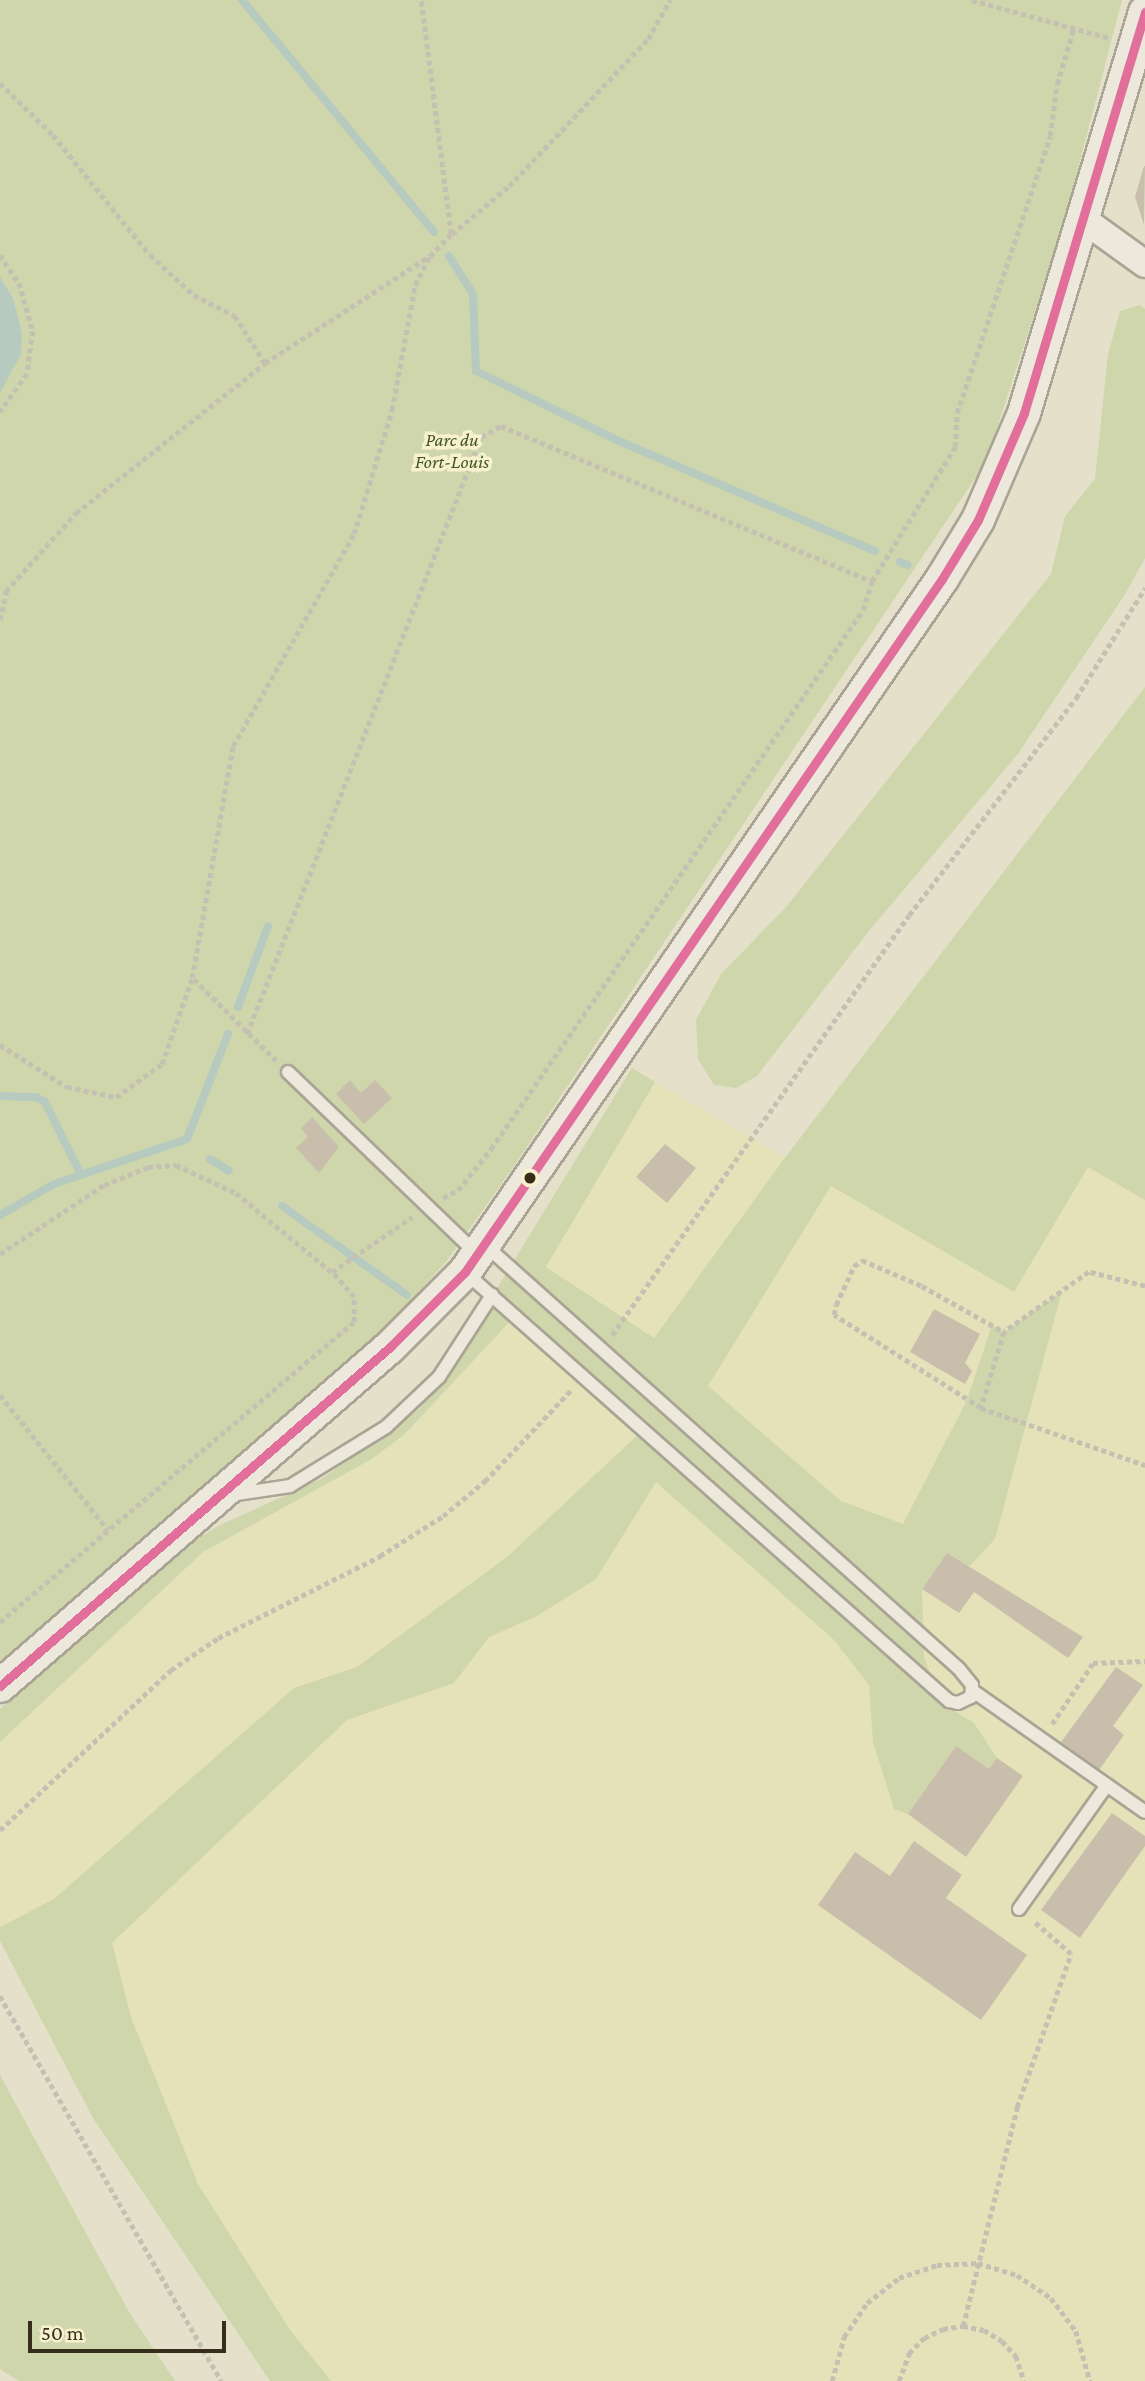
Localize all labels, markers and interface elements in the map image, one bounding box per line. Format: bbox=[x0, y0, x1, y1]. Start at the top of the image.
park label: Parc du Fort-Louis bbox=[415, 429, 489, 473]
unlabelled marker bbox=[523, 1171, 537, 1185]
scale bar bbox=[32, 2308, 229, 2352]
text: 50 m bbox=[41, 2321, 84, 2345]

